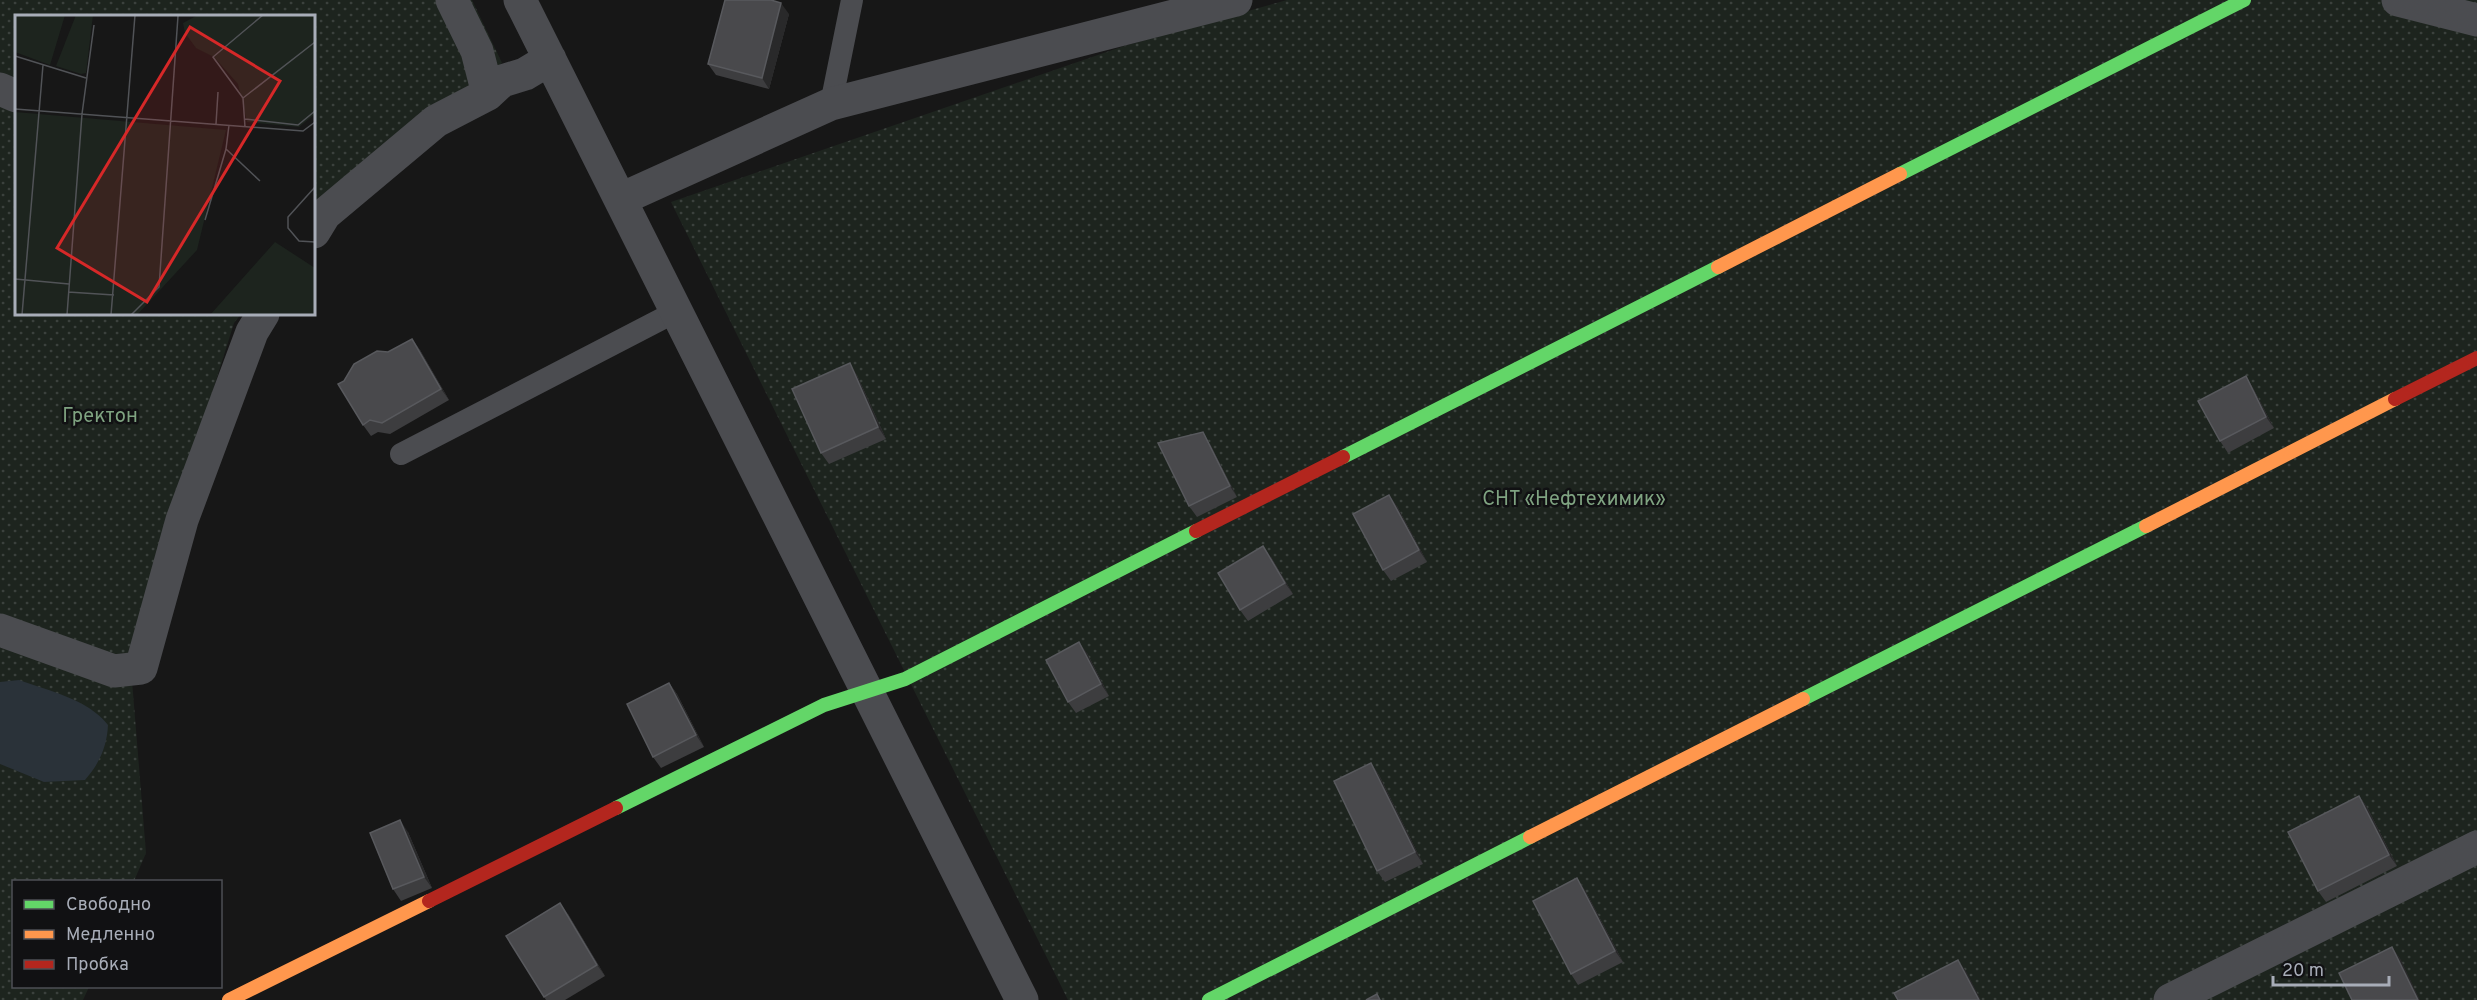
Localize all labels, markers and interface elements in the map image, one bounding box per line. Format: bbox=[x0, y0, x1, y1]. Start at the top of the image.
inset map bbox=[15, 15, 315, 315]
park label: Гректон bbox=[62, 404, 138, 430]
park label: СНТ «Нефтехимик» bbox=[1482, 487, 1666, 513]
legend bbox=[12, 880, 222, 988]
text: Свободно bbox=[66, 894, 151, 917]
text: Медленно bbox=[66, 924, 155, 947]
scale bar bbox=[2273, 949, 2388, 987]
text: Пробка bbox=[66, 954, 129, 977]
text: 20 m bbox=[2282, 960, 2324, 983]

